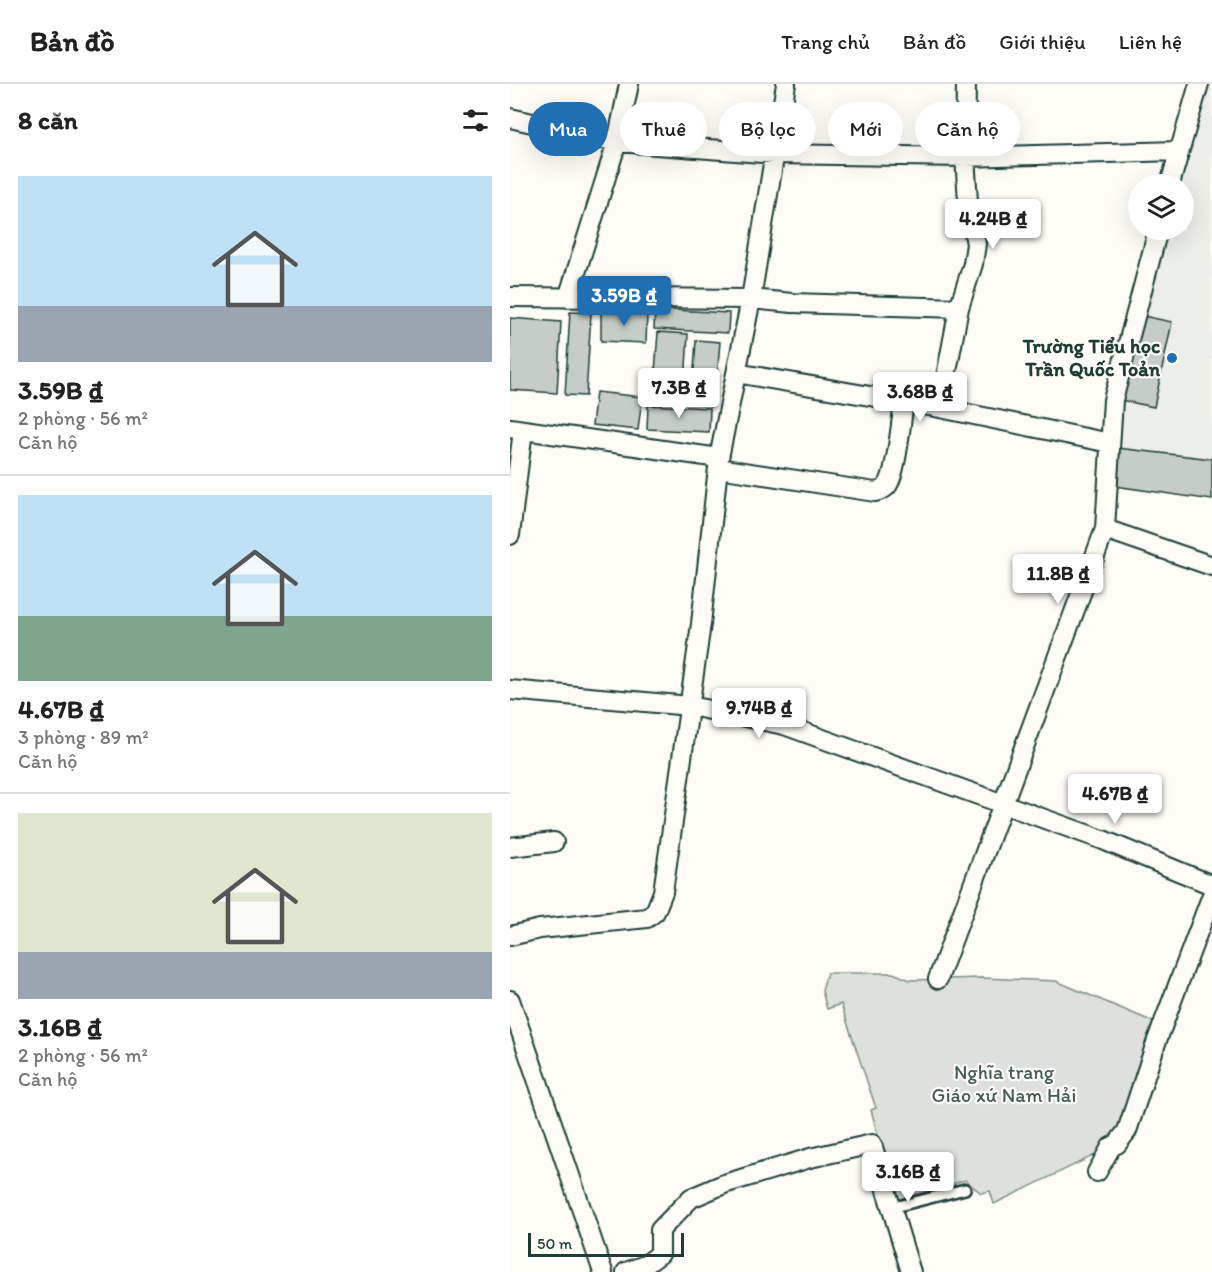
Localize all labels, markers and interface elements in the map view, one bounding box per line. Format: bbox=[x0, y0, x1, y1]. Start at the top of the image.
text: Bản đồ bbox=[30, 24, 115, 58]
text: Trang chủ bbox=[781, 29, 870, 54]
text: Bản đồ bbox=[903, 29, 966, 54]
text: Giới thiệu bbox=[999, 29, 1086, 54]
text: Liên hệ bbox=[1119, 29, 1182, 54]
chip: Mua bbox=[528, 102, 608, 156]
chip: Thuê bbox=[620, 102, 707, 156]
chip: Bộ lọc bbox=[719, 102, 816, 156]
chip: Mới bbox=[828, 102, 903, 156]
chip: Căn hộ bbox=[915, 102, 1020, 156]
text: 8 căn bbox=[18, 104, 78, 136]
icon: filters bbox=[459, 104, 492, 137]
map controls bbox=[1128, 174, 1194, 240]
button: layers bbox=[1128, 174, 1194, 240]
pin: 4.24B ₫ bbox=[938, 199, 1048, 250]
text: 4.24B ₫ bbox=[959, 206, 1027, 230]
icon: home bbox=[201, 215, 309, 323]
pin: 3.59B ₫ bbox=[569, 276, 679, 327]
text: 3.59B ₫ bbox=[591, 283, 657, 307]
place label: Trường Tiểu học Trần Quốc Toản bbox=[1022, 334, 1161, 381]
marker: Trường Tiểu học Trần Quốc Toản bbox=[1165, 351, 1179, 365]
pin: 7.3B ₫ bbox=[630, 368, 728, 419]
pin: 3.68B ₫ bbox=[865, 372, 975, 423]
text: 3.59B ₫ bbox=[18, 374, 103, 406]
text: 7.3B ₫ bbox=[652, 375, 706, 399]
text: 3.68B ₫ bbox=[887, 379, 953, 403]
text: 2 phòng · 56 m² bbox=[18, 406, 148, 430]
text: Căn hộ bbox=[18, 430, 78, 454]
icon: home bbox=[201, 534, 309, 642]
pin: 11.8B ₫ bbox=[1003, 554, 1113, 605]
text: 11.8B ₫ bbox=[1026, 561, 1090, 585]
pin: 9.74B ₫ bbox=[704, 688, 814, 739]
text: 4.67B ₫ bbox=[18, 693, 104, 725]
text: 9.74B ₫ bbox=[726, 695, 792, 719]
text: 3 phòng · 89 m² bbox=[18, 725, 149, 749]
text: Căn hộ bbox=[18, 749, 78, 773]
pin: 4.67B ₫ bbox=[1060, 774, 1170, 825]
text: 4.67B ₫ bbox=[1082, 781, 1148, 805]
icon: home bbox=[201, 852, 309, 960]
text: 3.16B ₫ bbox=[18, 1011, 102, 1043]
text: 2 phòng · 56 m² bbox=[18, 1043, 148, 1067]
park label: Nghĩa trang Giáo xứ Nam Hải bbox=[932, 1060, 1076, 1107]
text: Căn hộ bbox=[18, 1067, 78, 1091]
pin: 3.16B ₫ bbox=[853, 1152, 963, 1203]
text: 3.16B ₫ bbox=[876, 1159, 940, 1183]
scale bar bbox=[528, 1230, 684, 1258]
text: 50 m bbox=[537, 1234, 572, 1253]

